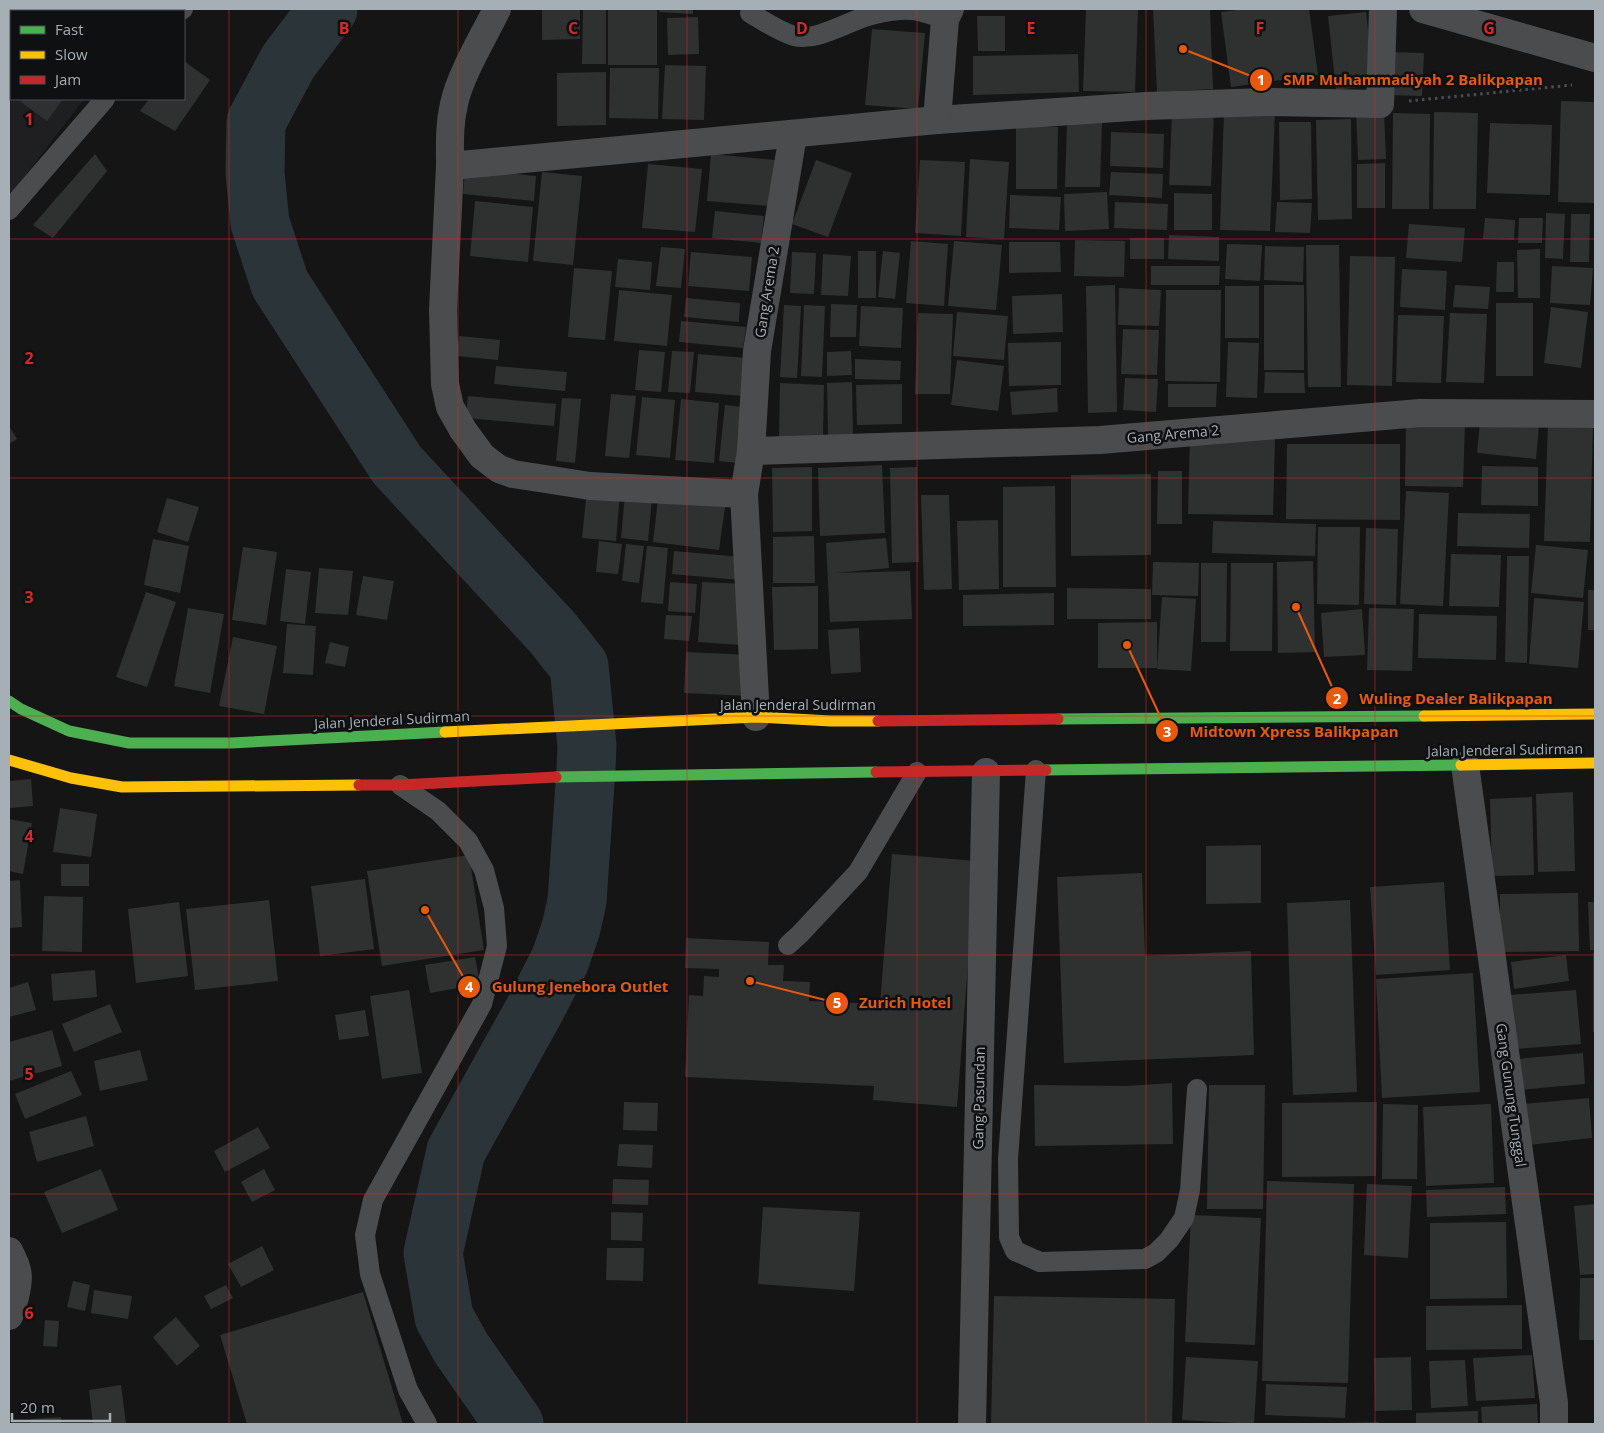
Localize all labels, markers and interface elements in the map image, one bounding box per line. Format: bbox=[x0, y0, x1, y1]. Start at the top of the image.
legend bbox=[10, 10, 185, 100]
text: B bbox=[339, 17, 349, 39]
text: C bbox=[568, 17, 578, 39]
text: D bbox=[796, 17, 808, 39]
text: E bbox=[1027, 17, 1036, 39]
text: F bbox=[1256, 17, 1264, 39]
text: G bbox=[1483, 17, 1495, 39]
text: Fast bbox=[55, 19, 84, 39]
text: Slow bbox=[55, 44, 88, 64]
callout: SMP Muhammadiyah 2 Balikpapan bbox=[1248, 65, 1553, 95]
text: Jam bbox=[53, 69, 81, 89]
text: 1 bbox=[1257, 69, 1265, 89]
text: SMP Muhammadiyah 2 Balikpapan bbox=[1283, 69, 1543, 89]
text: 1 bbox=[24, 108, 34, 130]
street label: Gang Arema 2 bbox=[750, 245, 783, 339]
text: 2 bbox=[24, 347, 34, 369]
street label: Gang Arema 2 bbox=[1126, 420, 1220, 447]
text: 3 bbox=[24, 586, 34, 608]
callout: Wuling Dealer Balikpapan bbox=[1324, 683, 1563, 713]
text: 2 bbox=[1333, 688, 1342, 708]
text: Wuling Dealer Balikpapan bbox=[1359, 688, 1553, 708]
street label: Jalan Jenderal Sudirman bbox=[718, 695, 876, 714]
street label: Jalan Jenderal Sudirman bbox=[312, 706, 470, 733]
callout: Midtown Xpress Balikpapan bbox=[1154, 716, 1408, 746]
text: 3 bbox=[1163, 721, 1171, 741]
text: Midtown Xpress Balikpapan bbox=[1189, 721, 1399, 741]
street label: Jalan Jenderal Sudirman bbox=[1425, 739, 1583, 760]
text: 4 bbox=[24, 825, 34, 847]
callout: Gulung Jenebora Outlet bbox=[457, 972, 678, 1002]
text: 4 bbox=[465, 976, 474, 996]
text: Gulung Jenebora Outlet bbox=[492, 976, 669, 996]
callout: Zurich Hotel bbox=[824, 988, 961, 1018]
text: 5 bbox=[833, 992, 841, 1012]
text: Zurich Hotel bbox=[859, 992, 951, 1012]
street label: Gang Gunung Tunggal bbox=[1492, 1022, 1531, 1168]
street label: Gang Pasundan bbox=[968, 1046, 989, 1150]
text: 5 bbox=[24, 1063, 34, 1085]
text: 6 bbox=[24, 1302, 34, 1324]
scale bar bbox=[12, 1390, 110, 1422]
text: 20 m bbox=[20, 1397, 55, 1417]

